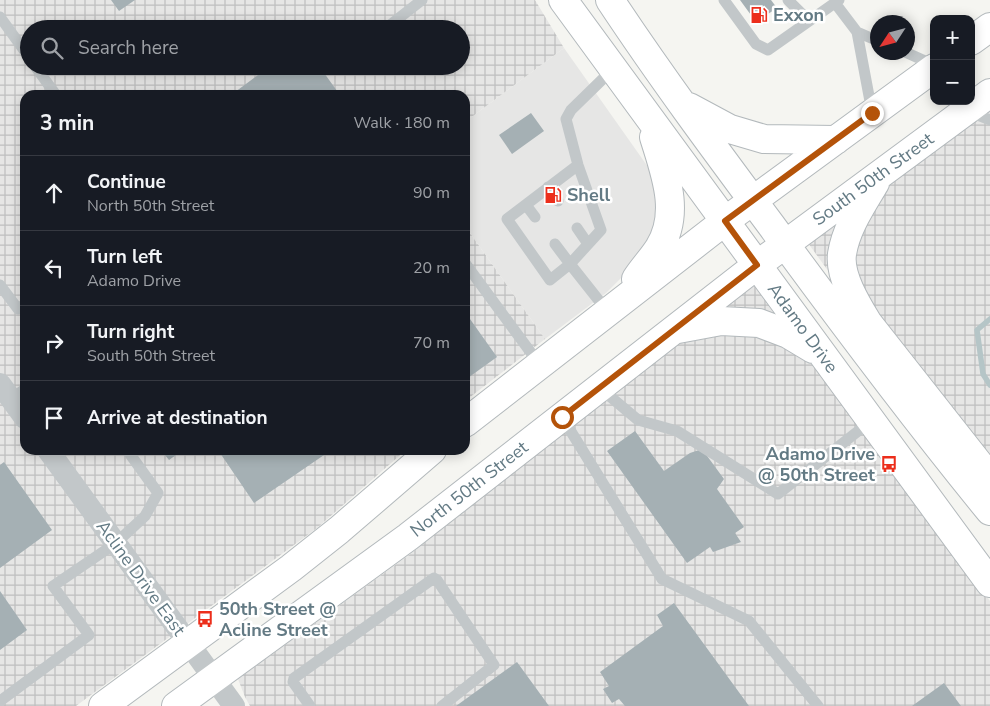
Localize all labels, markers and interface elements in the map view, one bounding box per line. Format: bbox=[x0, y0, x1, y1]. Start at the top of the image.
place label: Exxon bbox=[773, 3, 824, 27]
fuel station icon: Exxon bbox=[749, 5, 769, 25]
north arrow bbox=[870, 15, 915, 60]
map controls bbox=[930, 15, 975, 105]
button: + bbox=[930, 15, 975, 60]
search box bbox=[20, 20, 470, 75]
icon: search bbox=[38, 34, 66, 62]
text: Search here bbox=[78, 35, 179, 61]
button: − bbox=[930, 60, 975, 105]
route end bbox=[861, 102, 884, 125]
text: 3 min bbox=[40, 109, 94, 137]
text: Walk · 180 m bbox=[354, 112, 450, 134]
street label: South 50th Street bbox=[808, 127, 939, 231]
text: Continue bbox=[87, 169, 166, 195]
icon: ahead bbox=[40, 179, 68, 207]
text: 90 m bbox=[413, 182, 450, 204]
place label: Shell bbox=[567, 183, 610, 207]
fuel station icon: Shell bbox=[543, 185, 563, 205]
text: North 50th Street bbox=[87, 195, 214, 217]
text: Turn left bbox=[87, 244, 162, 270]
icon: left bbox=[40, 254, 68, 282]
text: 20 m bbox=[413, 257, 450, 279]
text: Adamo Drive bbox=[87, 270, 181, 292]
street label: Adamo Drive bbox=[762, 278, 844, 378]
text: Turn right bbox=[87, 319, 174, 345]
icon: right bbox=[40, 329, 68, 357]
text: 70 m bbox=[413, 332, 450, 354]
text: South 50th Street bbox=[87, 345, 215, 367]
icon: arrive bbox=[40, 404, 68, 432]
text: Arrive at destination bbox=[87, 405, 268, 431]
route start bbox=[551, 406, 574, 429]
street label: North 50th Street bbox=[405, 435, 533, 543]
place label: Adamo Drive @ 50th Street bbox=[758, 442, 875, 487]
bus stop icon: Adamo Drive @ 50th Street bbox=[879, 454, 899, 474]
street label: Acline Drive East bbox=[91, 515, 191, 641]
place label: 50th Street @ Acline Street bbox=[219, 597, 336, 642]
bus stop icon: 50th Street @ Acline Street bbox=[195, 609, 215, 629]

